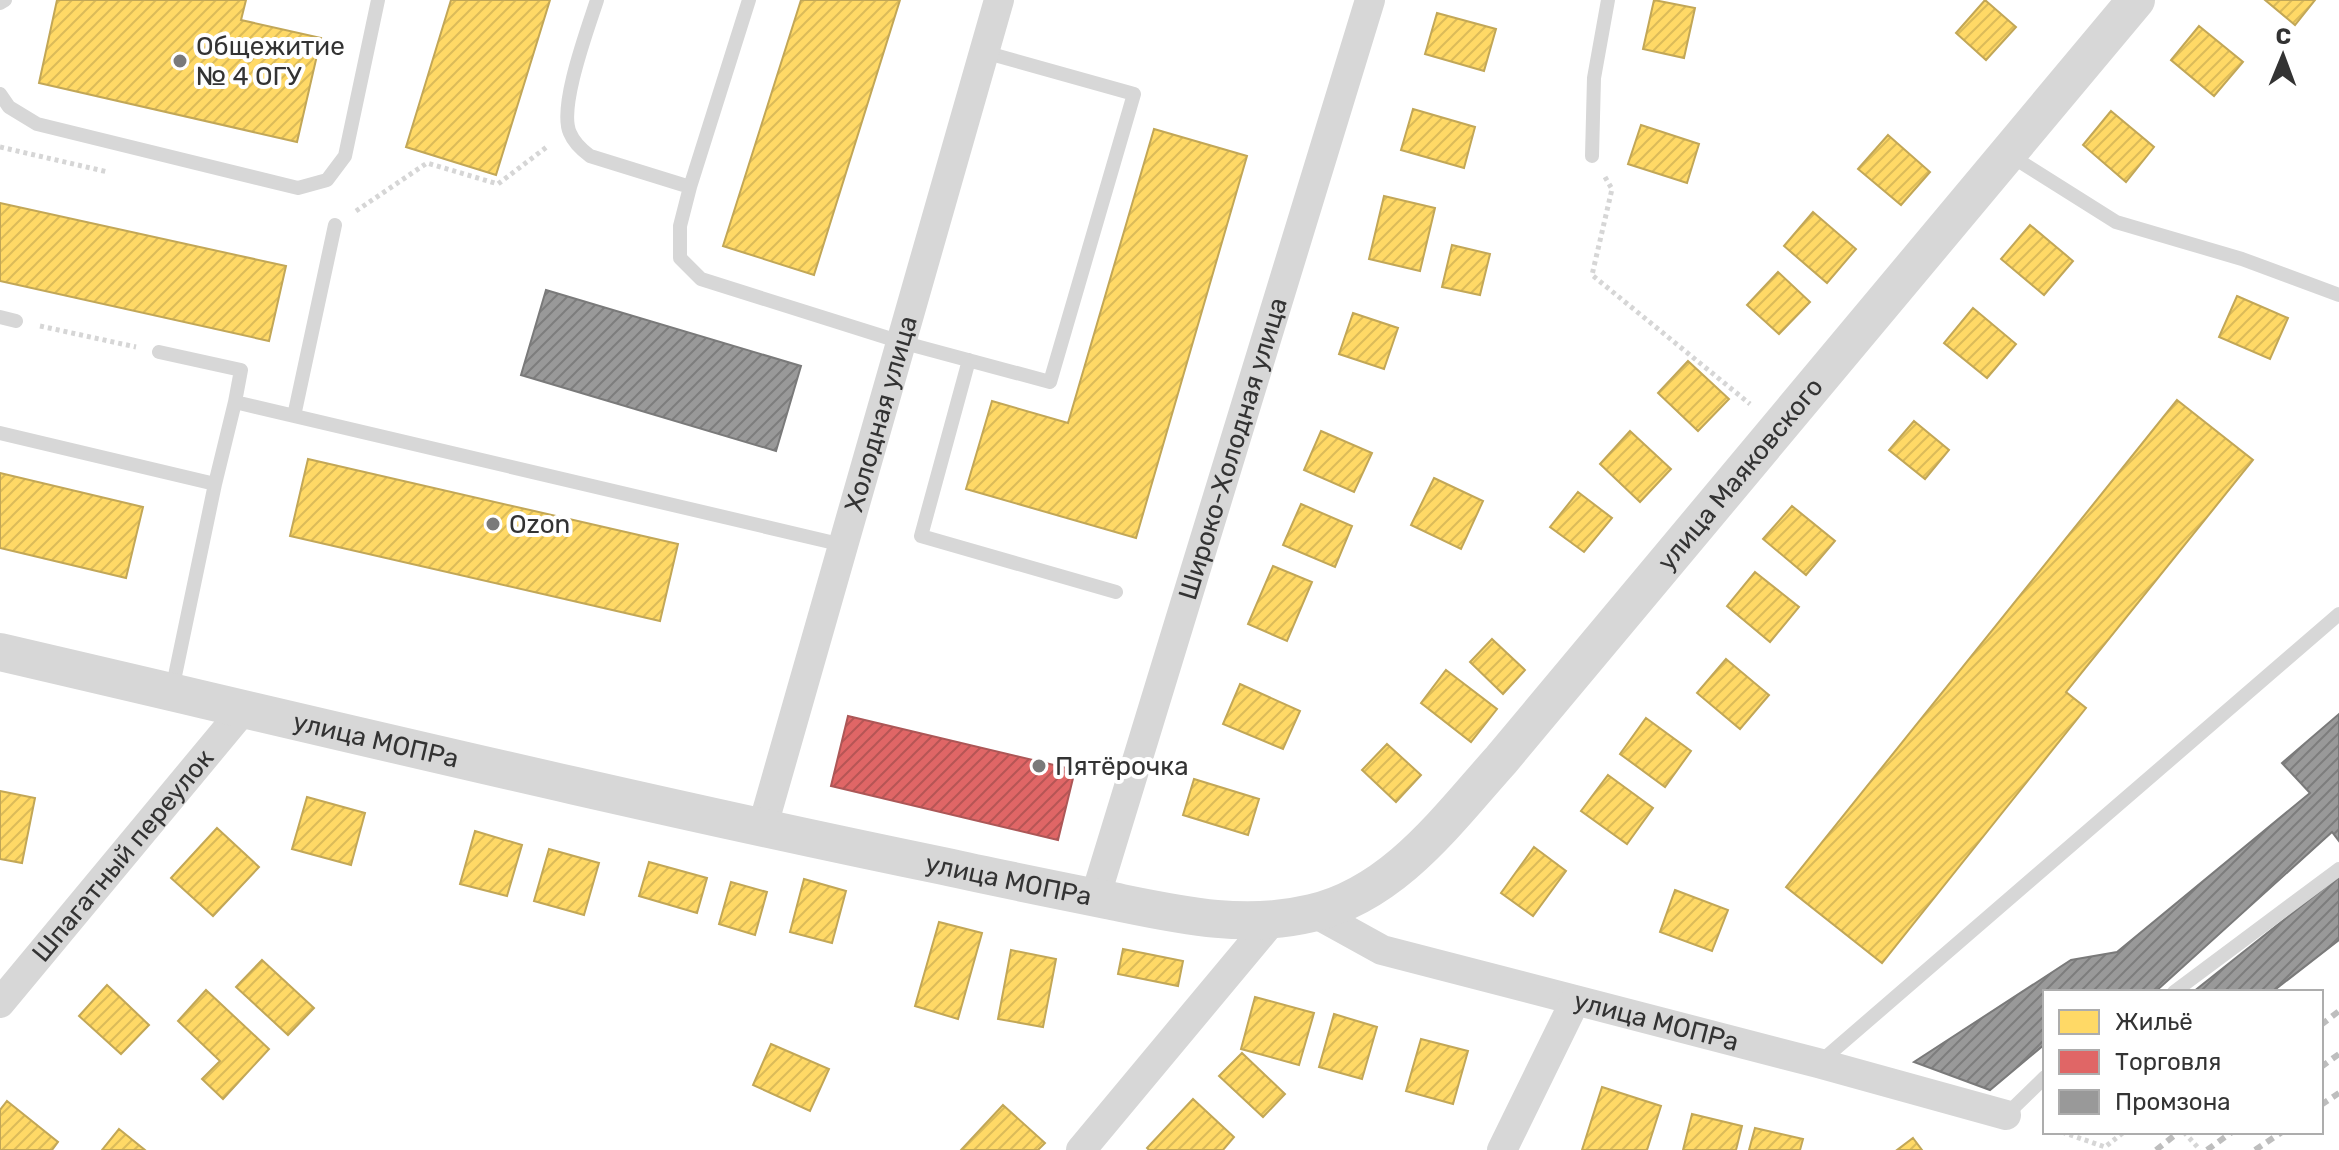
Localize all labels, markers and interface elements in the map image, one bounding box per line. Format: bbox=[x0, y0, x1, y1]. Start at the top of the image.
north arrow bbox=[2243, 16, 2323, 96]
text: С bbox=[2275, 23, 2291, 50]
place label: Общежитие № 4 ОГУ bbox=[196, 31, 345, 92]
marker: Общежитие № 4 ОГУ bbox=[171, 52, 189, 70]
street label: Широко-Холодная улица bbox=[1172, 294, 1293, 603]
street label: Холодная улица bbox=[838, 312, 923, 515]
street label: улица Маяковского bbox=[1651, 371, 1829, 577]
place label: Ozon bbox=[509, 509, 570, 540]
marker: Ozon bbox=[484, 515, 502, 533]
street label: улица МОПРа bbox=[290, 706, 462, 774]
street label: Шпагатный переулок bbox=[25, 743, 220, 968]
place label: Пятёрочка bbox=[1055, 751, 1189, 782]
marker: Пятёрочка bbox=[1030, 757, 1048, 775]
street label: улица МОПРа bbox=[923, 847, 1094, 912]
street label: улица МОПРа bbox=[1571, 985, 1742, 1057]
legend bbox=[2043, 990, 2323, 1134]
text: Жильё bbox=[2115, 1008, 2193, 1036]
text: Торговля bbox=[2115, 1048, 2221, 1076]
text: Промзона bbox=[2115, 1088, 2231, 1116]

